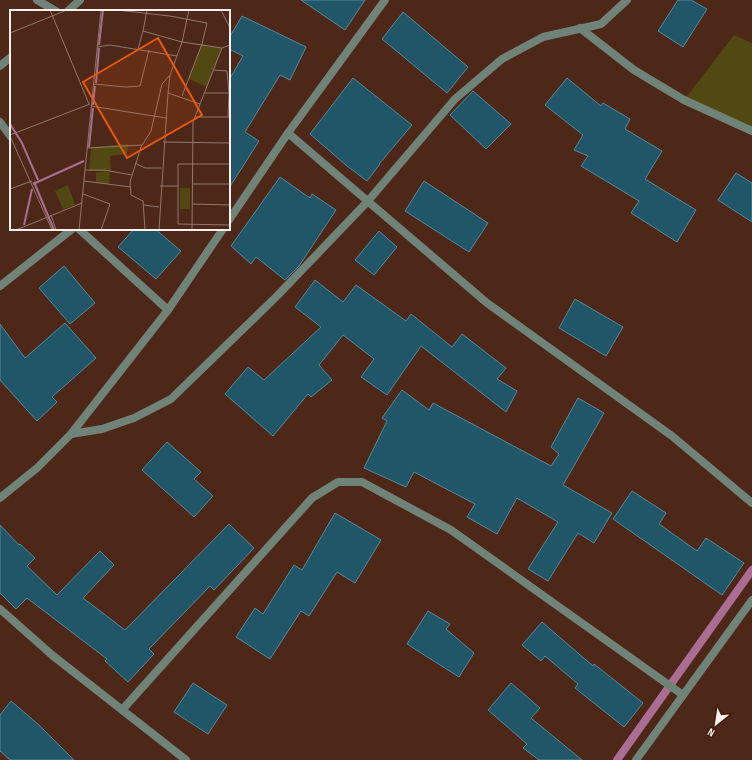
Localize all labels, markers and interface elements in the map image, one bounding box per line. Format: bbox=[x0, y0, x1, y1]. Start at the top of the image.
inset map bbox=[10, 10, 230, 230]
north arrow bbox=[696, 704, 736, 744]
text: N bbox=[705, 725, 717, 739]

